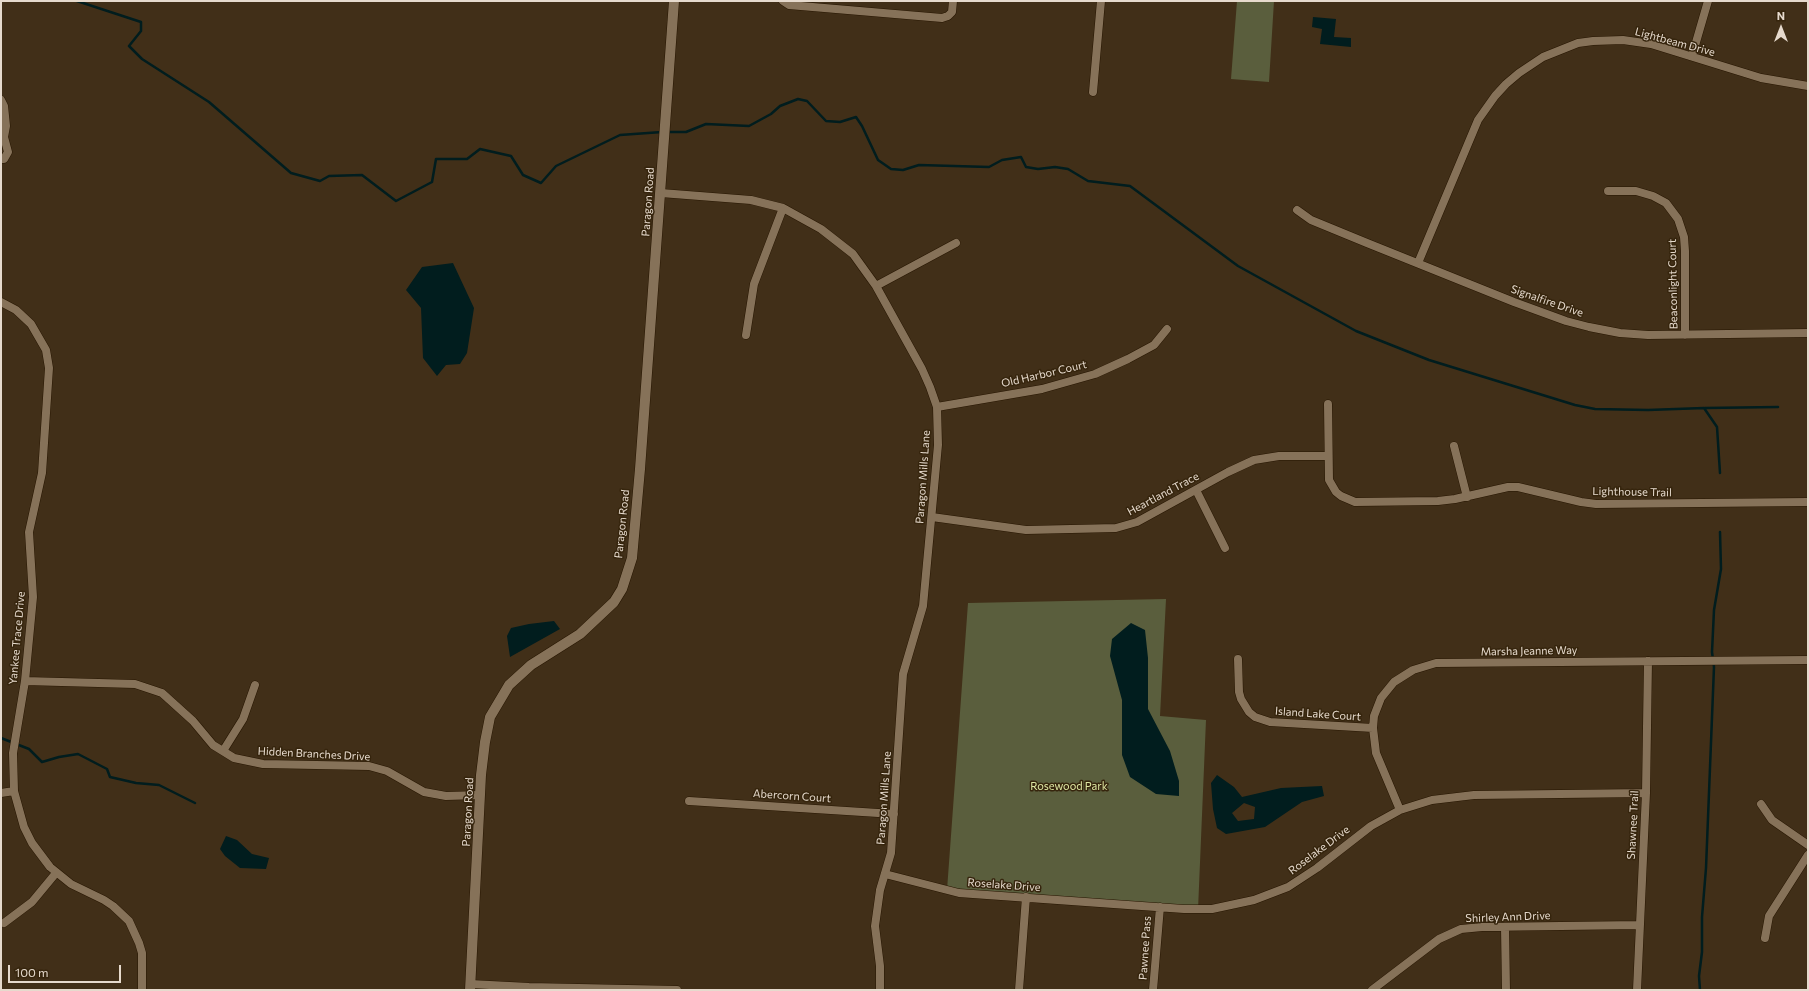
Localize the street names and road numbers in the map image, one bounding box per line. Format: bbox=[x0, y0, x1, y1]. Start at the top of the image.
street label: Lightbeam Drive bbox=[1634, 25, 1716, 59]
street label: Paragon Road bbox=[639, 167, 657, 237]
street label: Beaconlight Court bbox=[1666, 239, 1680, 329]
street label: Signalfire Drive bbox=[1509, 282, 1585, 320]
street label: Old Harbor Court bbox=[1000, 358, 1088, 390]
street label: Paragon Mills Lane bbox=[913, 430, 933, 524]
street label: Heartland Trace bbox=[1125, 470, 1201, 518]
street label: Lighthouse Trail bbox=[1592, 485, 1672, 499]
street label: Paragon Road bbox=[612, 489, 632, 559]
street label: Yankee Trace Drive bbox=[6, 591, 28, 685]
street label: Marsha Jeanne Way bbox=[1481, 644, 1577, 658]
street label: Island Lake Court bbox=[1275, 704, 1361, 724]
street label: Hidden Branches Drive bbox=[257, 744, 371, 764]
street label: Paragon Mills Lane bbox=[874, 751, 894, 845]
street label: Paragon Road bbox=[460, 777, 476, 847]
street label: Abercorn Court bbox=[753, 787, 831, 805]
street label: Shawnee Trail bbox=[1625, 790, 1641, 860]
street label: Roselake Drive bbox=[1286, 823, 1352, 877]
street label: Roselake Drive bbox=[967, 876, 1041, 894]
street label: Shirley Ann Drive bbox=[1465, 909, 1551, 925]
street label: Pawnee Pass bbox=[1136, 916, 1154, 980]

